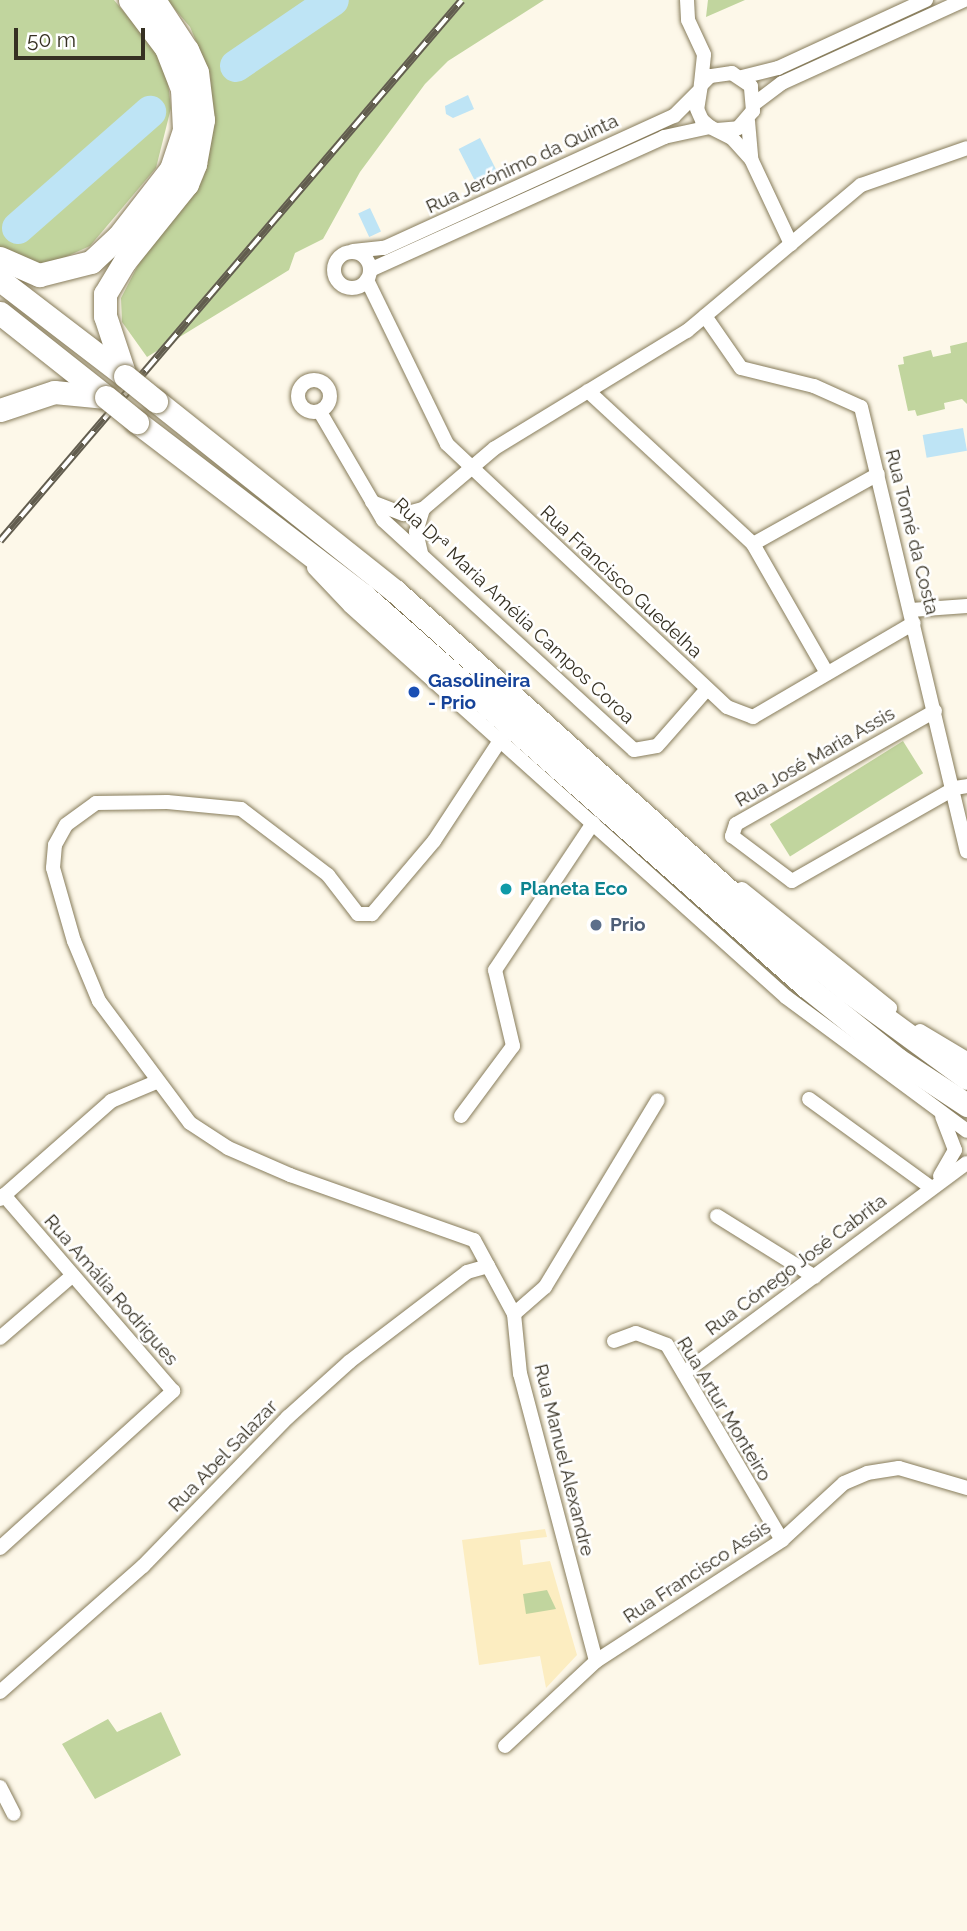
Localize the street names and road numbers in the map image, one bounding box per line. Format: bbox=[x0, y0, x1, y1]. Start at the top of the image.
street label: Rua Jerónimo da Quinta bbox=[422, 109, 622, 219]
street label: Rua Tomé da Costa bbox=[880, 447, 944, 617]
street label: Rua Drª Maria Amélia Campos Coroa bbox=[389, 493, 639, 729]
street label: Rua Francisco Guedelha bbox=[535, 501, 707, 663]
street label: Rua José Maria Assis bbox=[731, 702, 899, 812]
street label: Rua Cónego José Cabrita bbox=[701, 1189, 891, 1341]
street label: Rua Amália Rodrigues bbox=[39, 1210, 183, 1370]
street label: Rua Artur Monteiro bbox=[672, 1332, 776, 1486]
street label: Rua Manuel Alexandre bbox=[529, 1361, 599, 1559]
street label: Rua Abel Salazar bbox=[163, 1395, 283, 1517]
street label: Rua Francisco Assis bbox=[619, 1516, 775, 1628]

